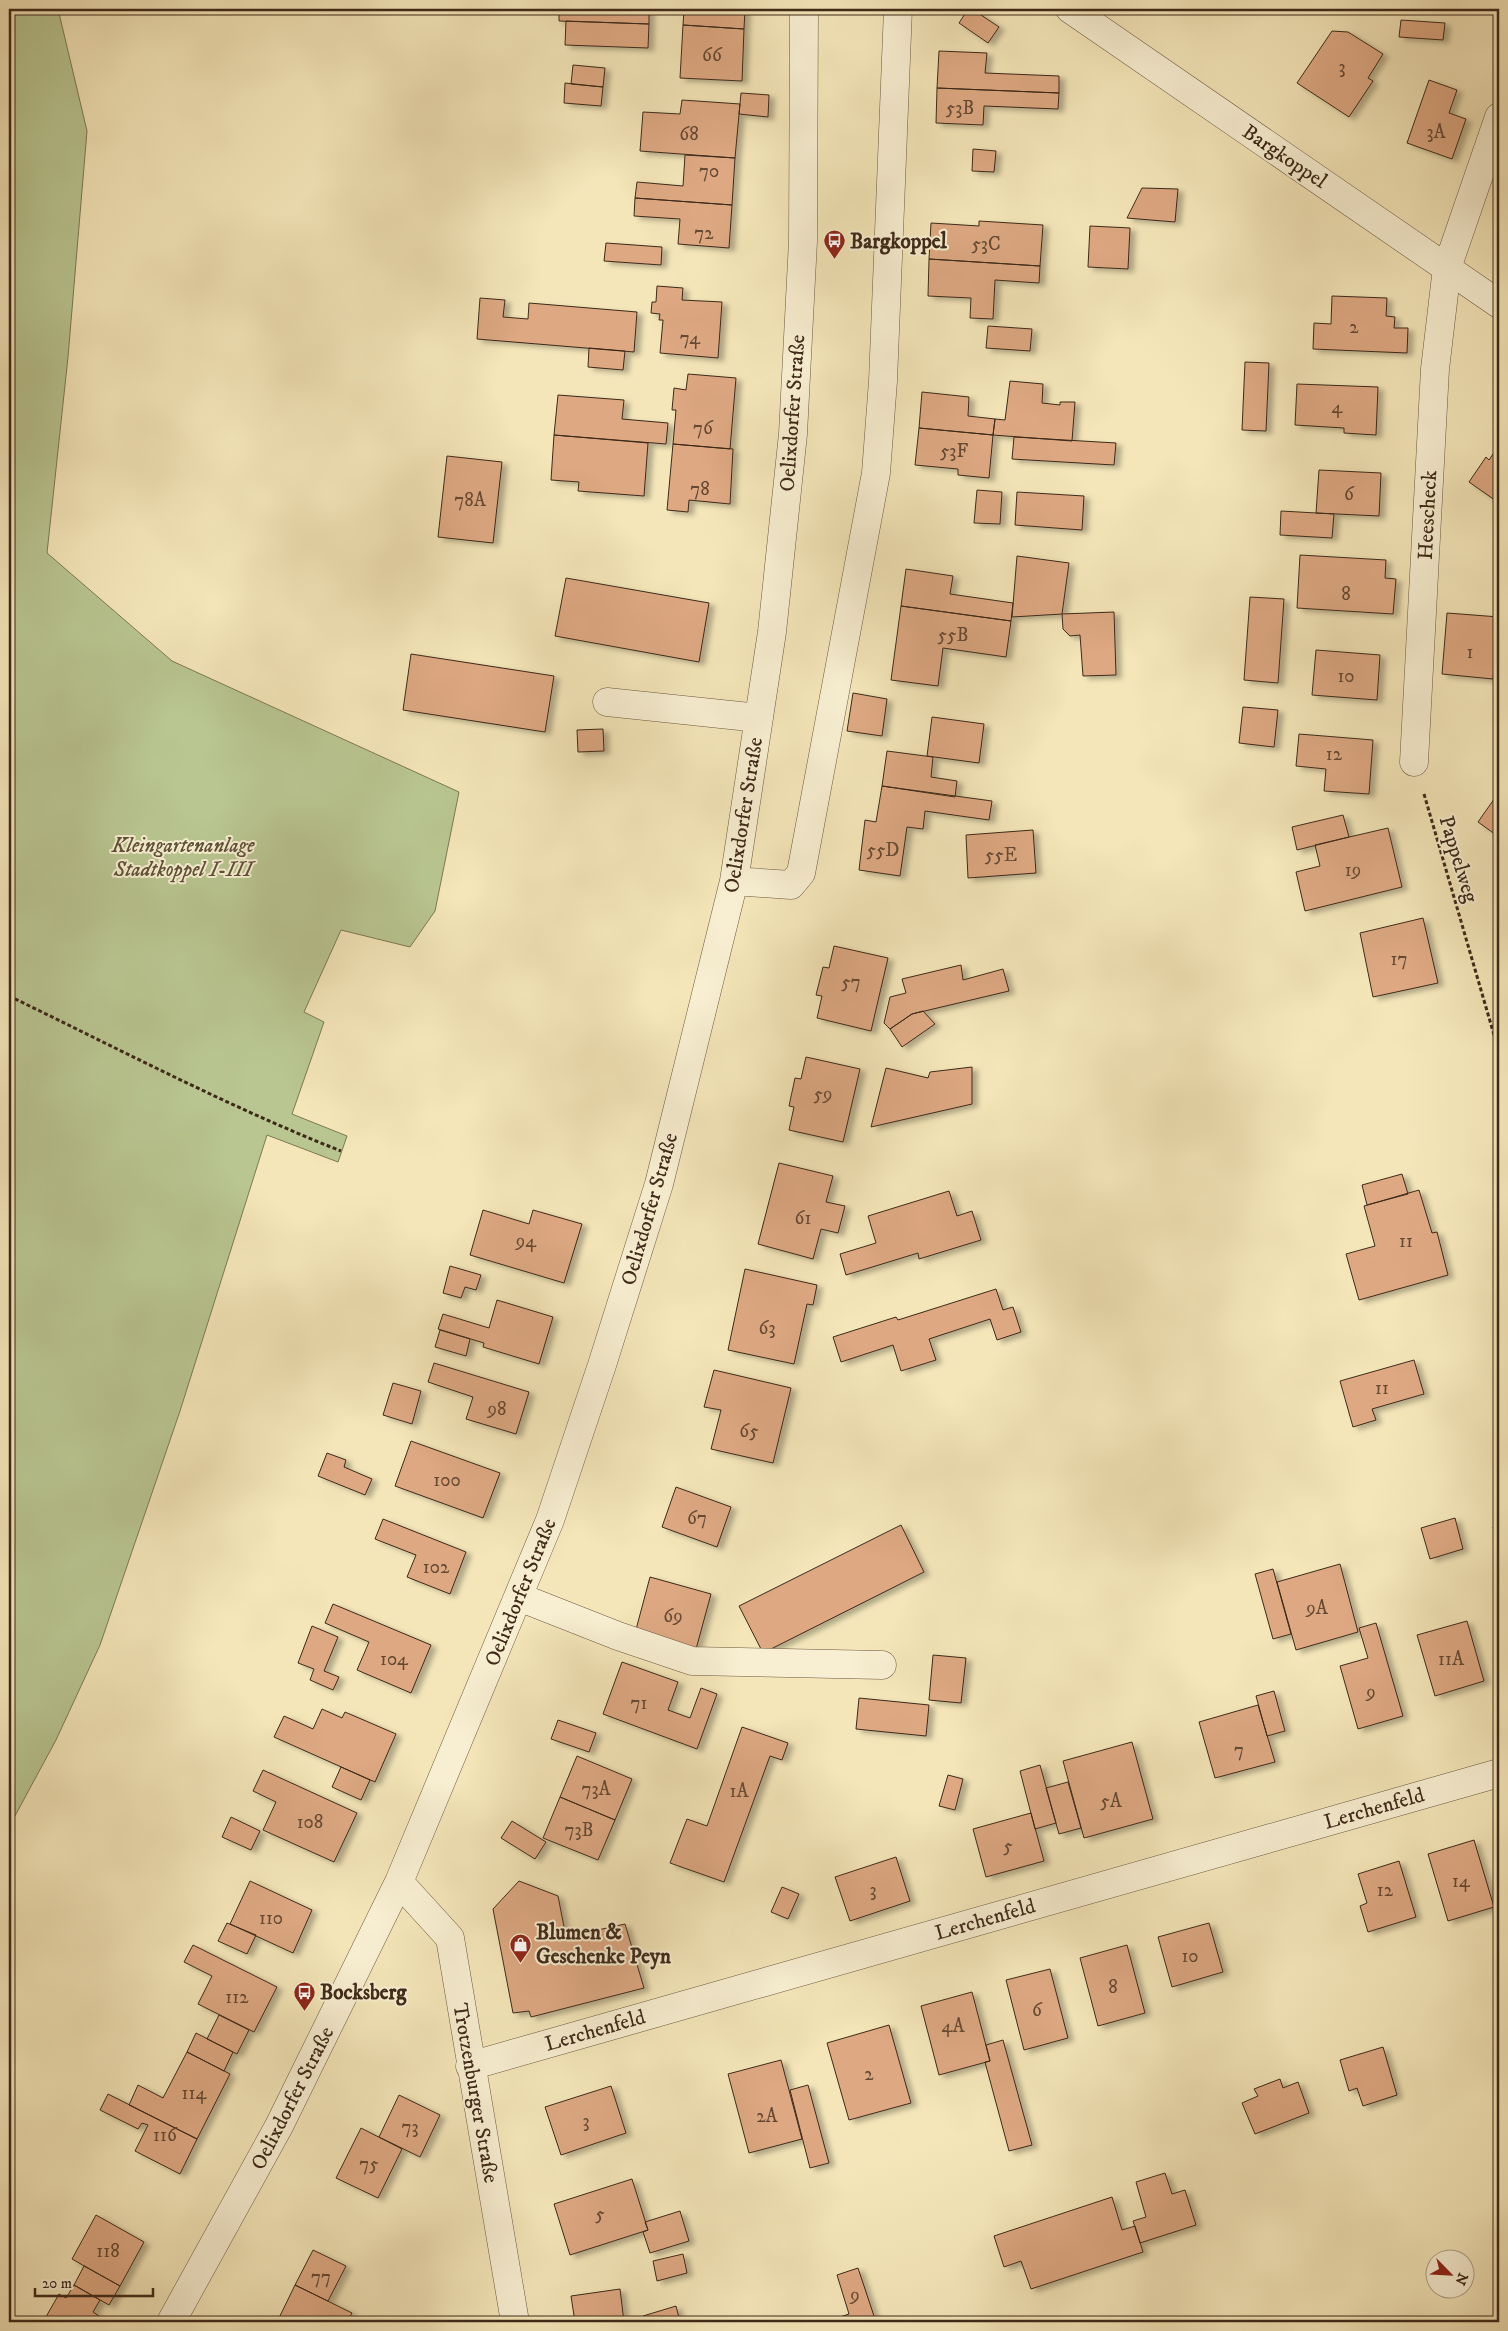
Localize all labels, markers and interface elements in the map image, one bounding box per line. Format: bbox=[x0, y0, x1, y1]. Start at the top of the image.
house number: 66 bbox=[702, 44, 723, 67]
house number: 3 bbox=[1338, 56, 1346, 79]
house number: 53B bbox=[946, 97, 974, 120]
street label: Bargkoppel bbox=[1237, 119, 1332, 195]
house number: 3A bbox=[1426, 121, 1446, 144]
house number: 68 bbox=[679, 123, 699, 146]
house number: 70 bbox=[699, 160, 719, 183]
house number: 72 bbox=[694, 222, 714, 245]
bus stop icon: Bargkoppel bbox=[822, 229, 846, 260]
place label: Bargkoppel bbox=[850, 229, 947, 255]
house number: 53C bbox=[971, 233, 1001, 256]
house number: 2 bbox=[1349, 316, 1359, 339]
house number: 74 bbox=[680, 327, 701, 350]
street label: Oelixdorfer Straße bbox=[775, 333, 811, 493]
house number: 4 bbox=[1332, 396, 1344, 419]
house number: 76 bbox=[693, 417, 714, 440]
house number: 53F bbox=[940, 440, 968, 463]
street label: Heescheck bbox=[1413, 469, 1443, 561]
house number: 78 bbox=[690, 478, 710, 501]
house number: 6 bbox=[1344, 483, 1355, 506]
house number: 78A bbox=[454, 489, 487, 512]
house number: 8 bbox=[1341, 583, 1351, 606]
house number: 55B bbox=[938, 624, 968, 647]
house number: 1 bbox=[1467, 641, 1474, 664]
house number: 10 bbox=[1337, 665, 1355, 688]
street label: Oelixdorfer Straße bbox=[719, 735, 769, 895]
house number: 12 bbox=[1326, 743, 1343, 766]
street label: Pappelweg bbox=[1433, 813, 1484, 907]
park label: Kleingartenanlage Stadtkoppel I-III bbox=[111, 833, 257, 883]
house number: 55D bbox=[866, 839, 900, 862]
house number: 55E bbox=[985, 844, 1017, 867]
house number: 19 bbox=[1345, 859, 1361, 882]
house number: 17 bbox=[1391, 948, 1408, 971]
house number: 57 bbox=[841, 971, 861, 994]
house number: 59 bbox=[814, 1083, 832, 1106]
street label: Oelixdorfer Straße bbox=[616, 1130, 684, 1289]
house number: 61 bbox=[795, 1207, 811, 1230]
house number: 94 bbox=[515, 1230, 537, 1253]
house number: 11 bbox=[1399, 1230, 1413, 1253]
house number: 63 bbox=[759, 1317, 775, 1340]
house number: 11 bbox=[1375, 1377, 1389, 1400]
house number: 98 bbox=[487, 1398, 507, 1421]
house number: 65 bbox=[739, 1420, 759, 1443]
house number: 100 bbox=[433, 1469, 461, 1492]
house number: 67 bbox=[687, 1507, 707, 1530]
street label: Oelixdorfer Straße bbox=[479, 1514, 563, 1670]
house number: 102 bbox=[423, 1556, 450, 1579]
house number: 9A bbox=[1305, 1597, 1329, 1620]
house number: 69 bbox=[663, 1605, 683, 1628]
house number: 104 bbox=[380, 1648, 409, 1671]
house number: 11A bbox=[1438, 1648, 1465, 1671]
house number: 9 bbox=[1365, 1681, 1376, 1704]
house number: 71 bbox=[631, 1692, 648, 1715]
house number: 7 bbox=[1234, 1739, 1244, 1762]
house number: 73A bbox=[581, 1778, 611, 1801]
house number: 1A bbox=[729, 1780, 749, 1803]
street label: Lerchenfeld bbox=[1321, 1782, 1428, 1836]
house number: 5A bbox=[1100, 1790, 1123, 1813]
house number: 108 bbox=[297, 1811, 323, 1834]
house number: 73B bbox=[564, 1819, 594, 1842]
house number: 5 bbox=[1003, 1835, 1013, 1858]
house number: 14 bbox=[1452, 1870, 1471, 1893]
house number: 3 bbox=[869, 1879, 877, 1902]
house number: 12 bbox=[1377, 1879, 1394, 1902]
street label: Lerchenfeld bbox=[932, 1893, 1039, 1947]
house number: 110 bbox=[259, 1907, 283, 1930]
place label: Blumen & Geschenke Peyn bbox=[536, 1920, 672, 1970]
shop icon: Blumen & Geschenke Peyn bbox=[508, 1932, 532, 1963]
house number: 10 bbox=[1181, 1945, 1199, 1968]
house number: 8 bbox=[1108, 1976, 1118, 1999]
bus stop icon: Bocksberg bbox=[292, 1980, 316, 2011]
place label: Bocksberg bbox=[320, 1980, 407, 2006]
house number: 112 bbox=[225, 1986, 249, 2009]
house number: 6 bbox=[1032, 1999, 1043, 2022]
street label: Trotzenburger Straße bbox=[446, 2001, 504, 2185]
street label: Lerchenfeld bbox=[542, 2004, 649, 2058]
house number: 4A bbox=[941, 2015, 965, 2038]
street label: Oelixdorfer Straße bbox=[246, 2022, 340, 2175]
house number: 2 bbox=[864, 2063, 874, 2086]
house number: 114 bbox=[182, 2082, 208, 2105]
house number: 2A bbox=[756, 2105, 779, 2128]
house number: 3 bbox=[582, 2110, 590, 2133]
house number: 73 bbox=[401, 2116, 419, 2139]
house number: 116 bbox=[153, 2124, 178, 2147]
house number: 75 bbox=[359, 2153, 379, 2176]
house number: 5 bbox=[595, 2203, 605, 2226]
house number: 118 bbox=[96, 2240, 120, 2263]
north arrow bbox=[1426, 2248, 1476, 2298]
scale bar bbox=[35, 2266, 152, 2298]
house number: 77 bbox=[311, 2266, 331, 2289]
text: N bbox=[1450, 2270, 1472, 2288]
text: 20 m bbox=[42, 2274, 72, 2293]
house number: 9 bbox=[849, 2284, 860, 2307]

